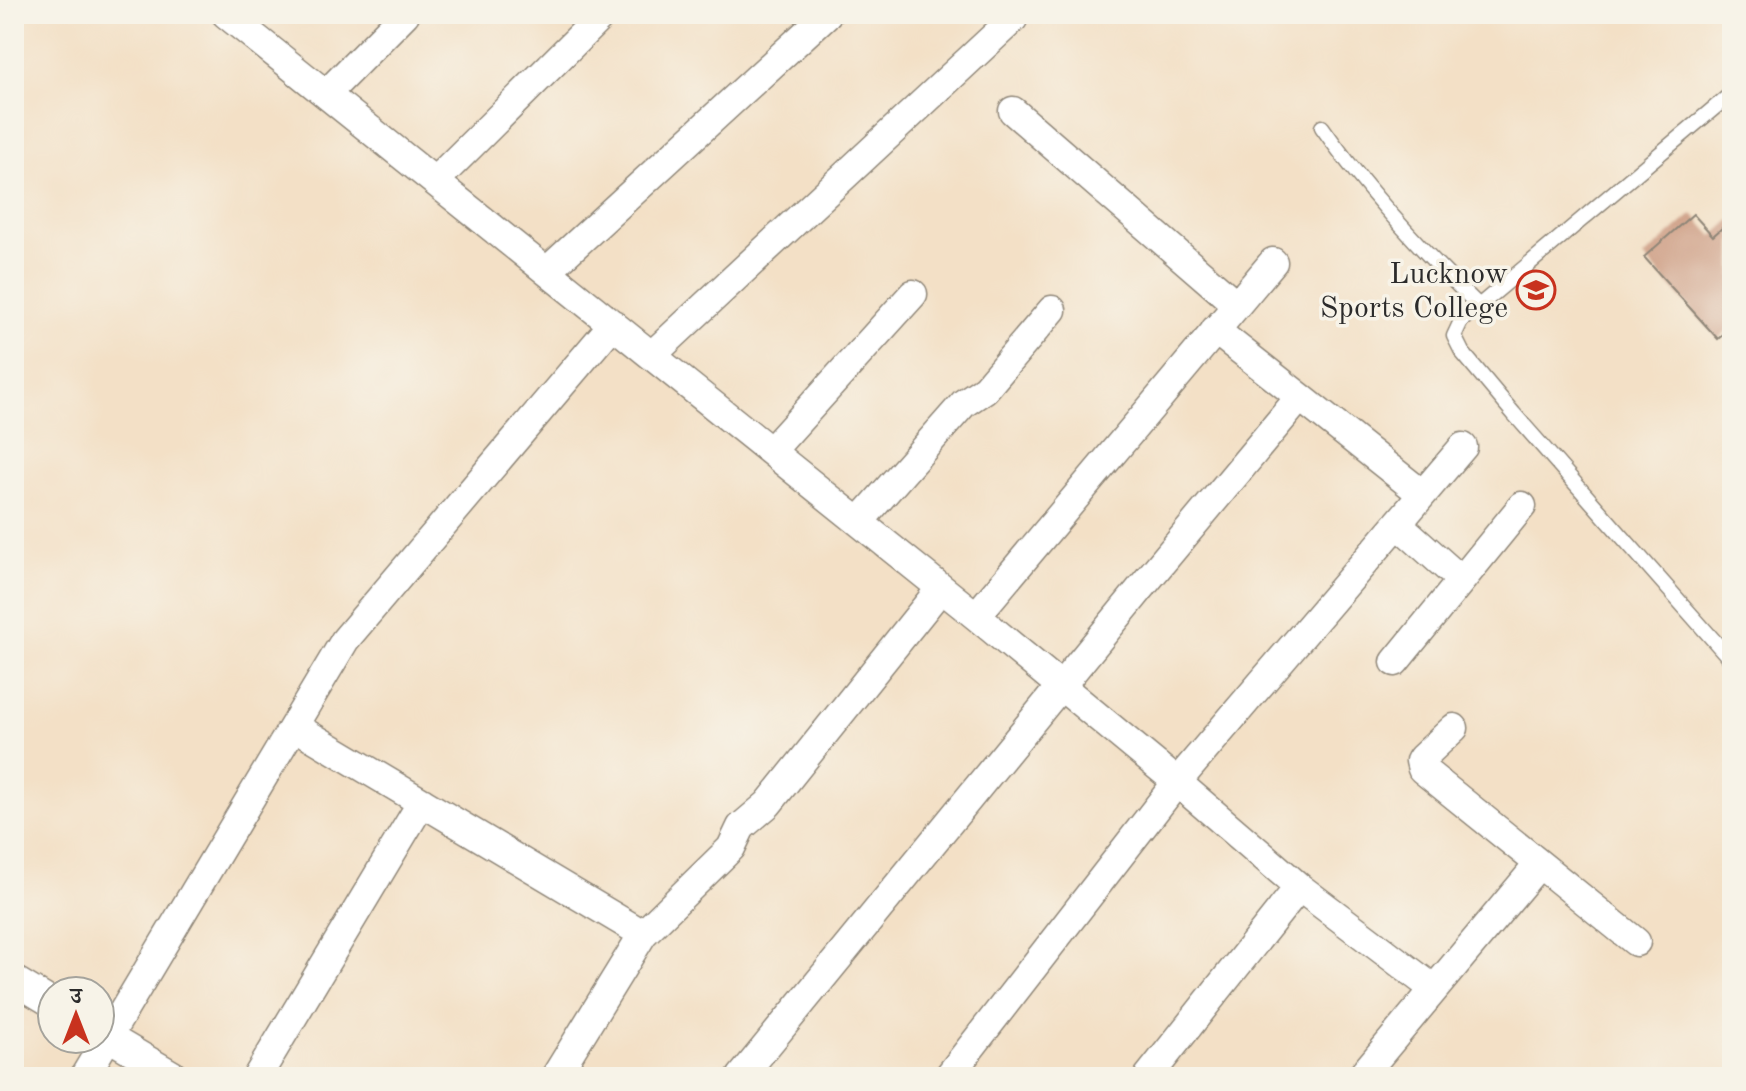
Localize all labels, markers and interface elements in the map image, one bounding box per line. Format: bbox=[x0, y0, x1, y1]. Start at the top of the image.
place label: Lucknow Sports College bbox=[1320, 260, 1508, 324]
school or university icon: Lucknow Sports College bbox=[1515, 269, 1557, 311]
north arrow bbox=[36, 975, 116, 1055]
text: उ bbox=[68, 986, 83, 1008]

